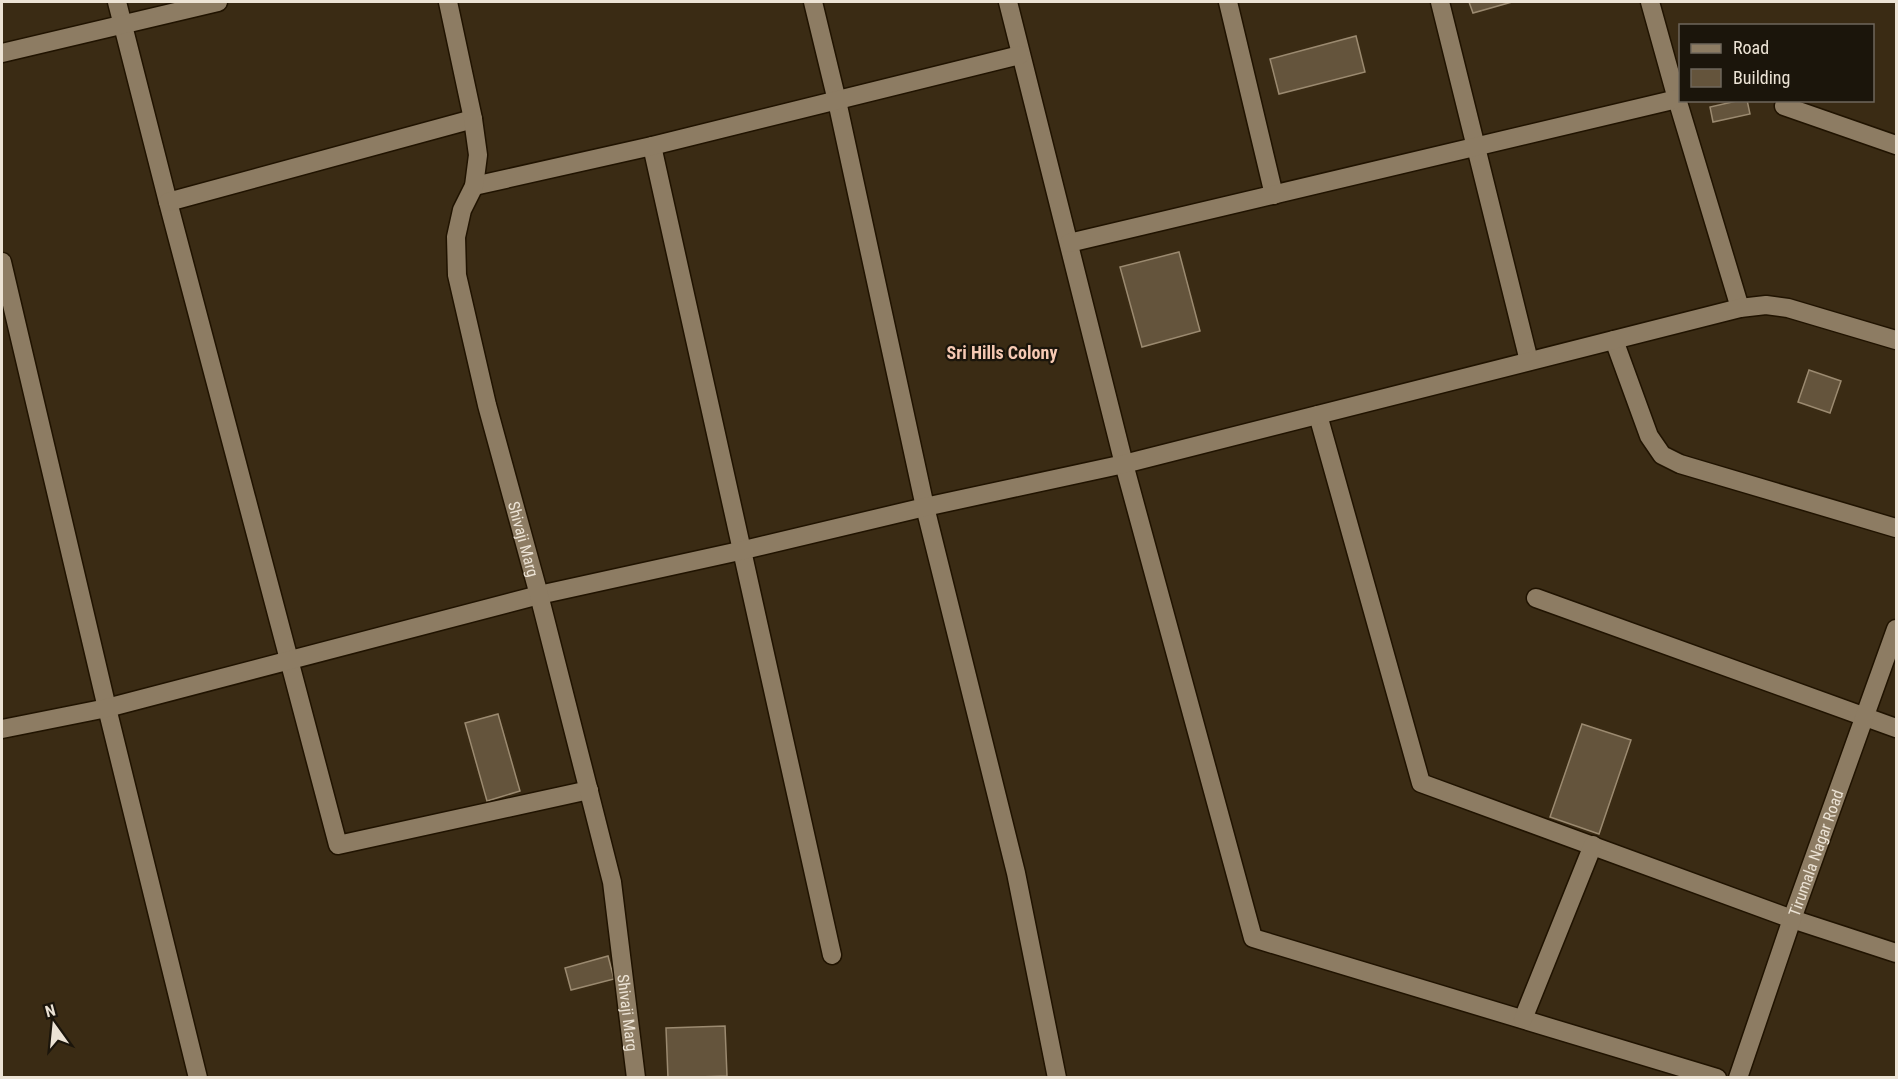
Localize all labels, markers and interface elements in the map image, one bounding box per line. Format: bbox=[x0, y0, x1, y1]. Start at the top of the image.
legend bbox=[1679, 24, 1874, 102]
text: Road bbox=[1733, 37, 1769, 58]
text: Building bbox=[1733, 67, 1790, 88]
district label: Sri Hills Colony bbox=[947, 342, 1057, 363]
street label: Shivaji Marg bbox=[504, 499, 543, 579]
street label: Tirumala Nagar Road bbox=[1784, 787, 1847, 919]
street label: Shivaji Marg bbox=[614, 973, 642, 1052]
north arrow bbox=[24, 995, 84, 1055]
text: N bbox=[43, 1001, 57, 1021]

